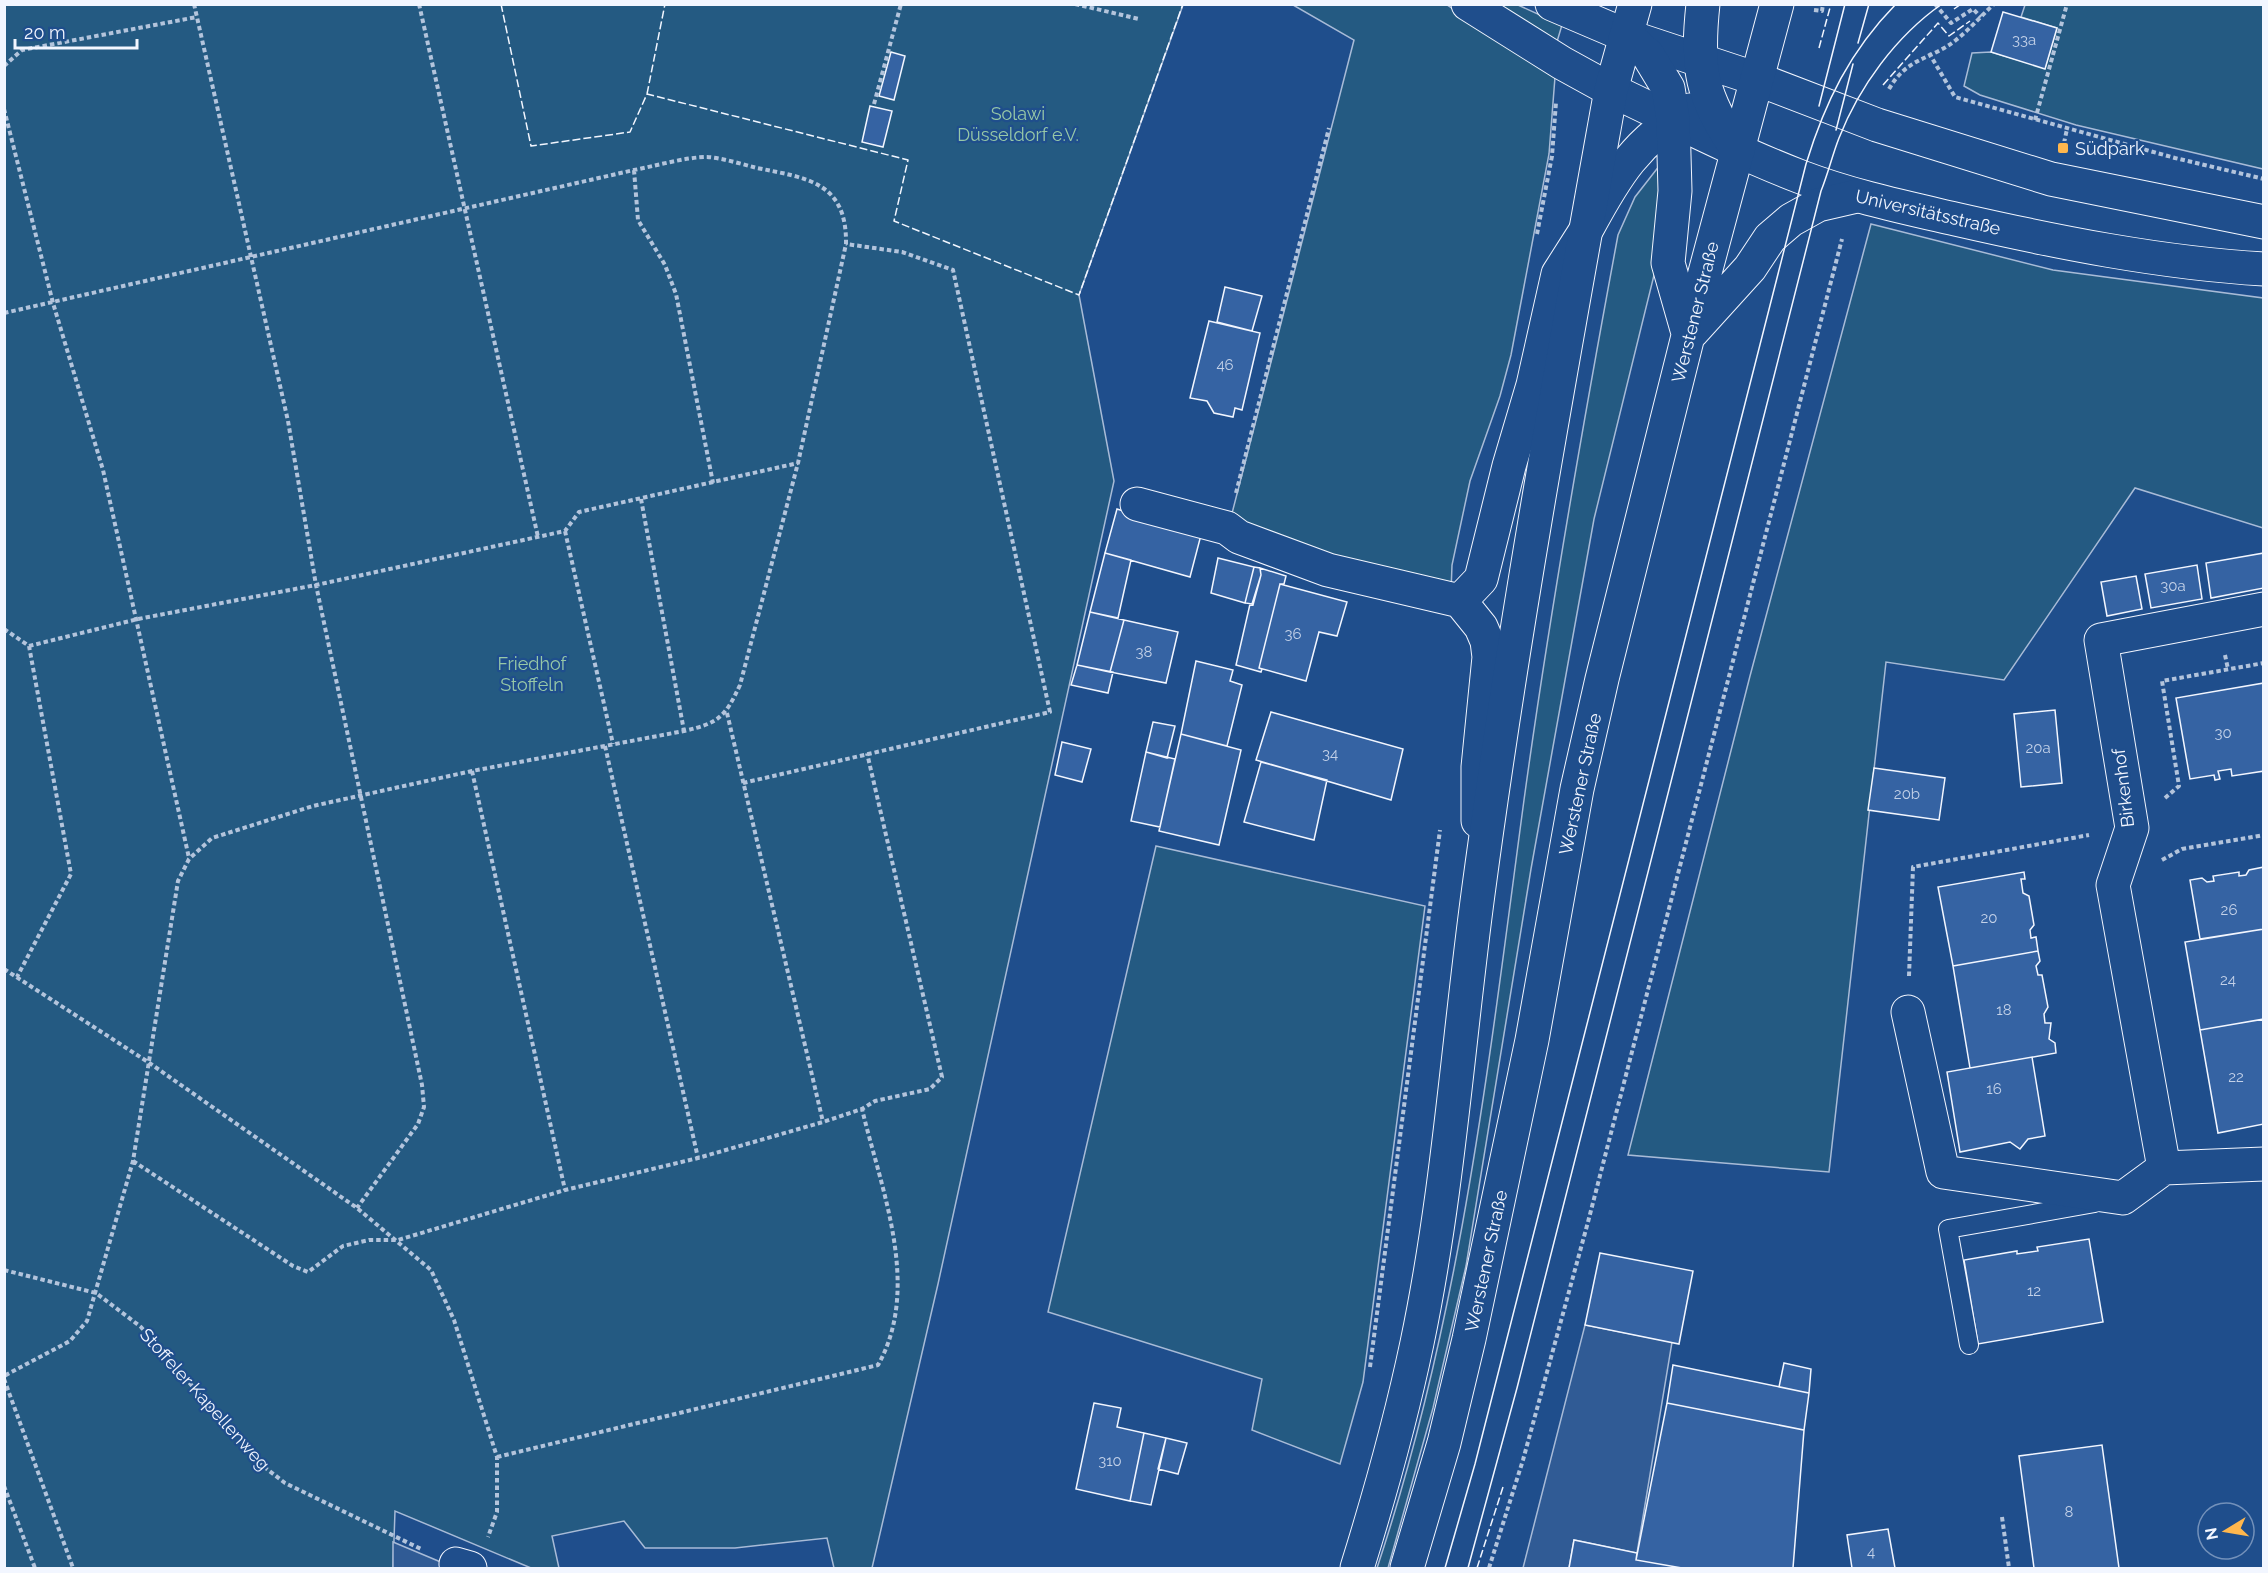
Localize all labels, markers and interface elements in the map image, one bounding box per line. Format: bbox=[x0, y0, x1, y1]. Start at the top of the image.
scale bar bbox=[15, 12, 136, 50]
text: 20 m bbox=[24, 22, 66, 43]
house number: 33a bbox=[2012, 31, 2036, 49]
park label: Solawi Düsseldorf e.V. bbox=[957, 103, 1079, 145]
place label: Südpark bbox=[2075, 138, 2145, 159]
marker: Südpark bbox=[2056, 141, 2070, 155]
street label: Universitätsstraße bbox=[1853, 185, 2003, 239]
street label: Werstener Straße bbox=[1667, 239, 1723, 385]
house number: 46 bbox=[1216, 356, 1234, 374]
house number: 30a bbox=[2160, 577, 2186, 595]
house number: 36 bbox=[1284, 625, 1302, 643]
house number: 38 bbox=[1136, 643, 1153, 661]
park label: Friedhof Stoffeln bbox=[498, 653, 568, 695]
street label: Werstener Straße bbox=[1555, 711, 1605, 857]
house number: 30 bbox=[2214, 724, 2232, 742]
house number: 20a bbox=[2025, 739, 2051, 757]
house number: 34 bbox=[1322, 745, 1338, 763]
street label: Birkenhof bbox=[2108, 746, 2138, 829]
house number: 20b bbox=[1894, 785, 1920, 803]
house number: 26 bbox=[2221, 901, 2237, 919]
house number: 20 bbox=[1981, 909, 1998, 927]
house number: 24 bbox=[2220, 971, 2236, 989]
house number: 18 bbox=[1996, 1001, 2012, 1019]
house number: 22 bbox=[2228, 1068, 2244, 1086]
house number: 16 bbox=[1986, 1080, 2002, 1098]
street label: Werstener Straße bbox=[1461, 1188, 1511, 1334]
house number: 12 bbox=[2027, 1282, 2041, 1300]
street label: Stoffeler Kapellenweg bbox=[136, 1324, 274, 1474]
house number: 310 bbox=[1098, 1452, 1122, 1470]
north arrow bbox=[2196, 1501, 2256, 1561]
house number: 8 bbox=[2065, 1503, 2074, 1521]
text: N bbox=[2201, 1526, 2222, 1542]
house number: 4 bbox=[1867, 1543, 1875, 1561]

